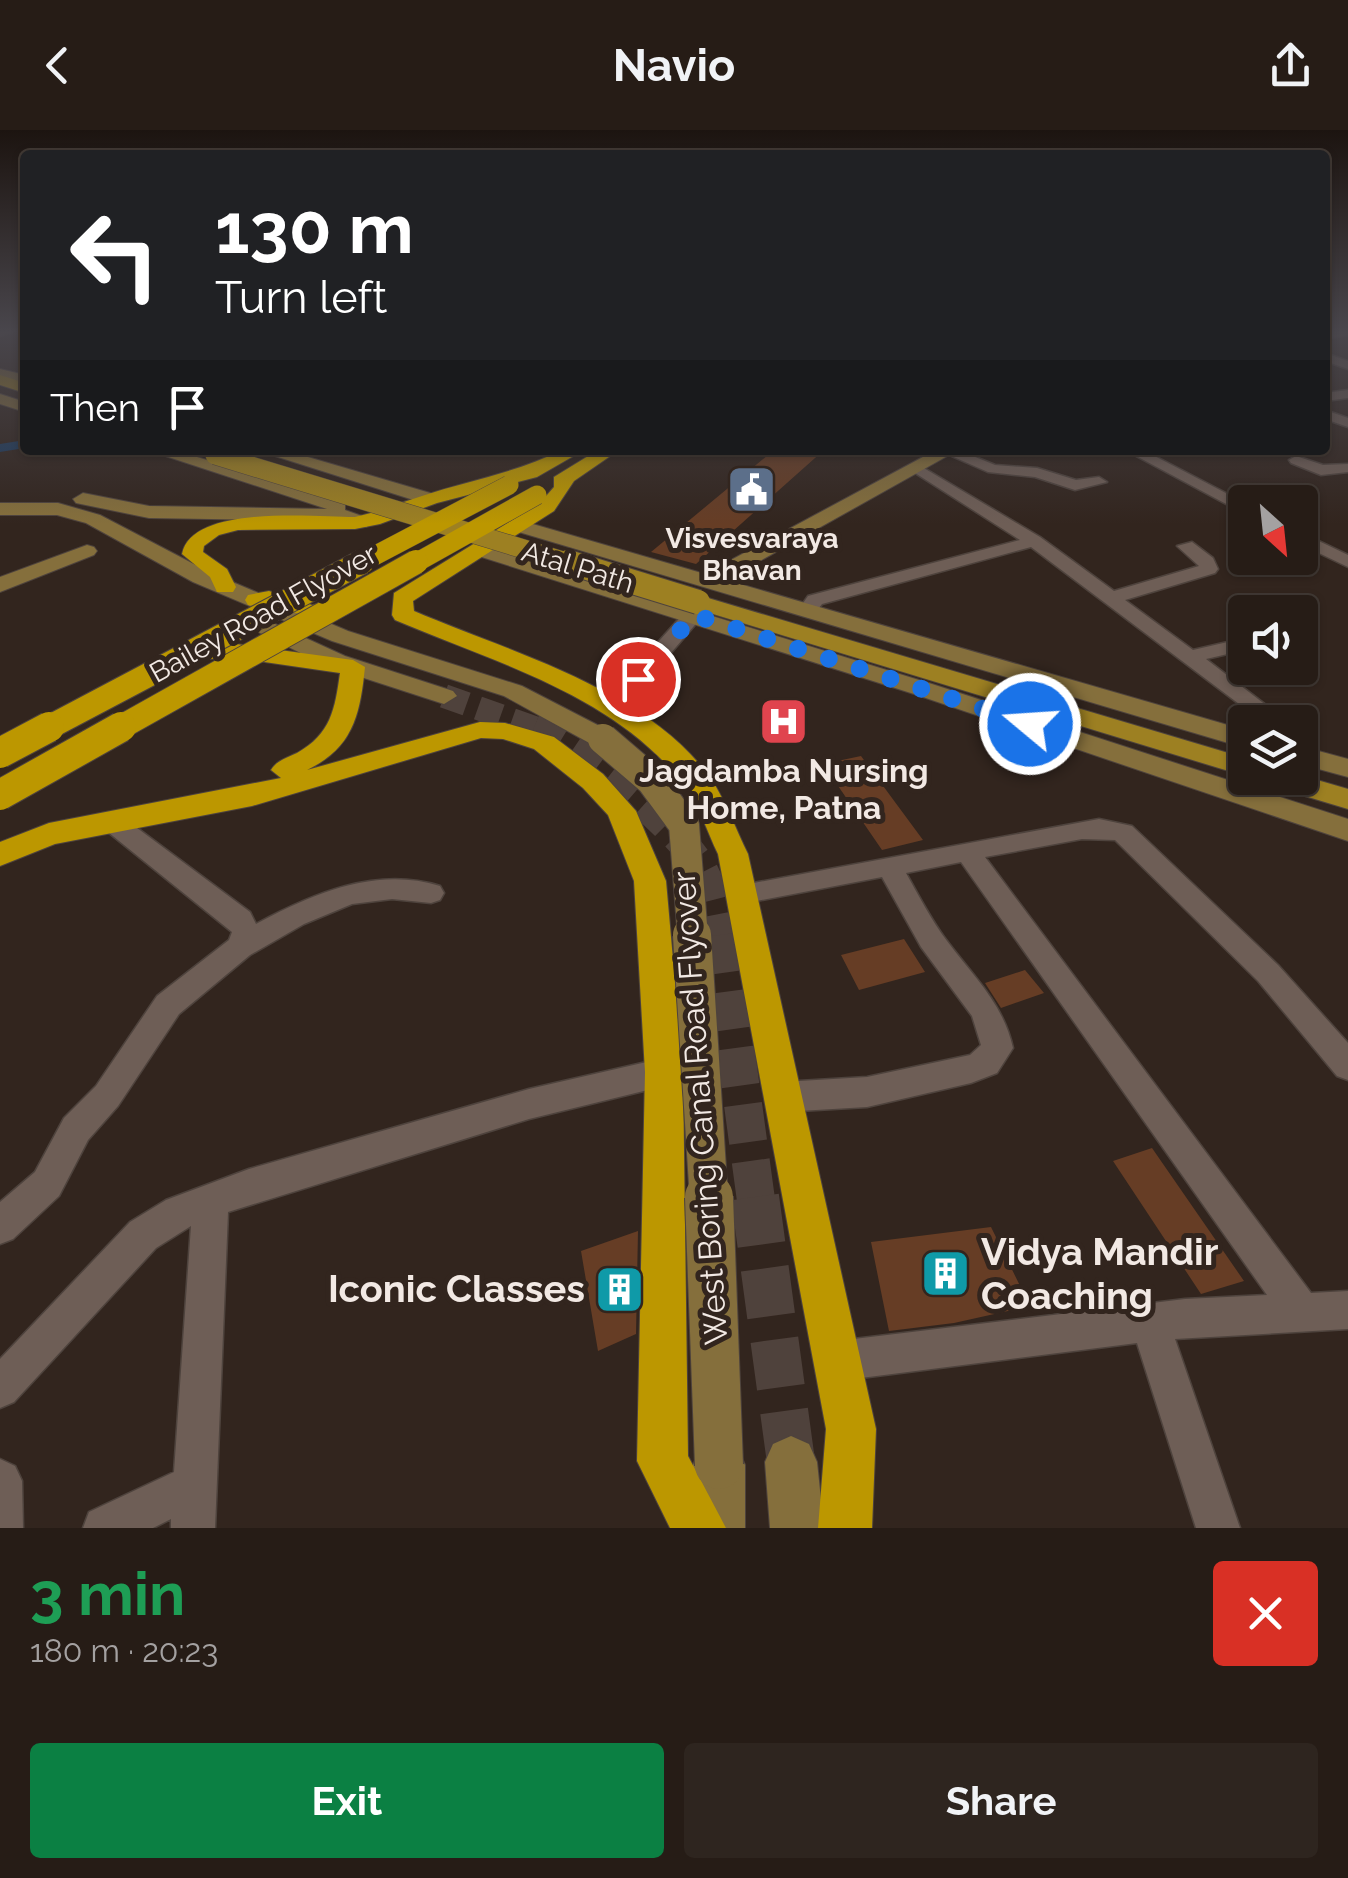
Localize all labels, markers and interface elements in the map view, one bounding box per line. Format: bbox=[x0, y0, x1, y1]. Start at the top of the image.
icon: back bbox=[30, 38, 85, 93]
icon: share bbox=[1263, 38, 1318, 93]
text: Navio bbox=[613, 39, 735, 92]
text: 130 m bbox=[215, 187, 414, 269]
icon: left bbox=[50, 190, 180, 320]
text: Turn left bbox=[215, 271, 387, 324]
icon: arrive bbox=[160, 380, 215, 435]
text: Then bbox=[50, 385, 140, 430]
public building icon: Visvesvaraya Bhavan bbox=[726, 464, 778, 516]
north arrow bbox=[1228, 485, 1318, 575]
map controls bbox=[1228, 485, 1318, 795]
place label: Visvesvaraya Bhavan bbox=[665, 522, 839, 587]
street label: Atal Path bbox=[518, 535, 638, 600]
street label: Bailey Road Flyover bbox=[144, 537, 383, 690]
button: sound bbox=[1228, 595, 1318, 685]
pin bbox=[596, 637, 681, 722]
icon: arrive bbox=[611, 652, 666, 707]
position arrow bbox=[978, 672, 1082, 776]
hospital icon: Jagdamba Nursing Home, Patna bbox=[758, 695, 810, 747]
button: layers bbox=[1228, 705, 1318, 795]
place label: Jagdamba Nursing Home, Patna bbox=[639, 752, 929, 826]
street label: West Boring Canal Road Flyover bbox=[664, 870, 735, 1346]
place label: Vidya Mandir Coaching bbox=[981, 1229, 1219, 1318]
building icon: Vidya Mandir Coaching bbox=[920, 1248, 972, 1300]
building icon: Iconic Classes bbox=[594, 1263, 646, 1315]
place label: Iconic Classes bbox=[328, 1266, 585, 1311]
text: 3 min bbox=[30, 1559, 185, 1629]
button: close bbox=[1213, 1561, 1318, 1666]
text: 180 m · 20:23 bbox=[30, 1632, 218, 1669]
button: Exit bbox=[30, 1743, 664, 1858]
button: Share bbox=[684, 1743, 1318, 1858]

